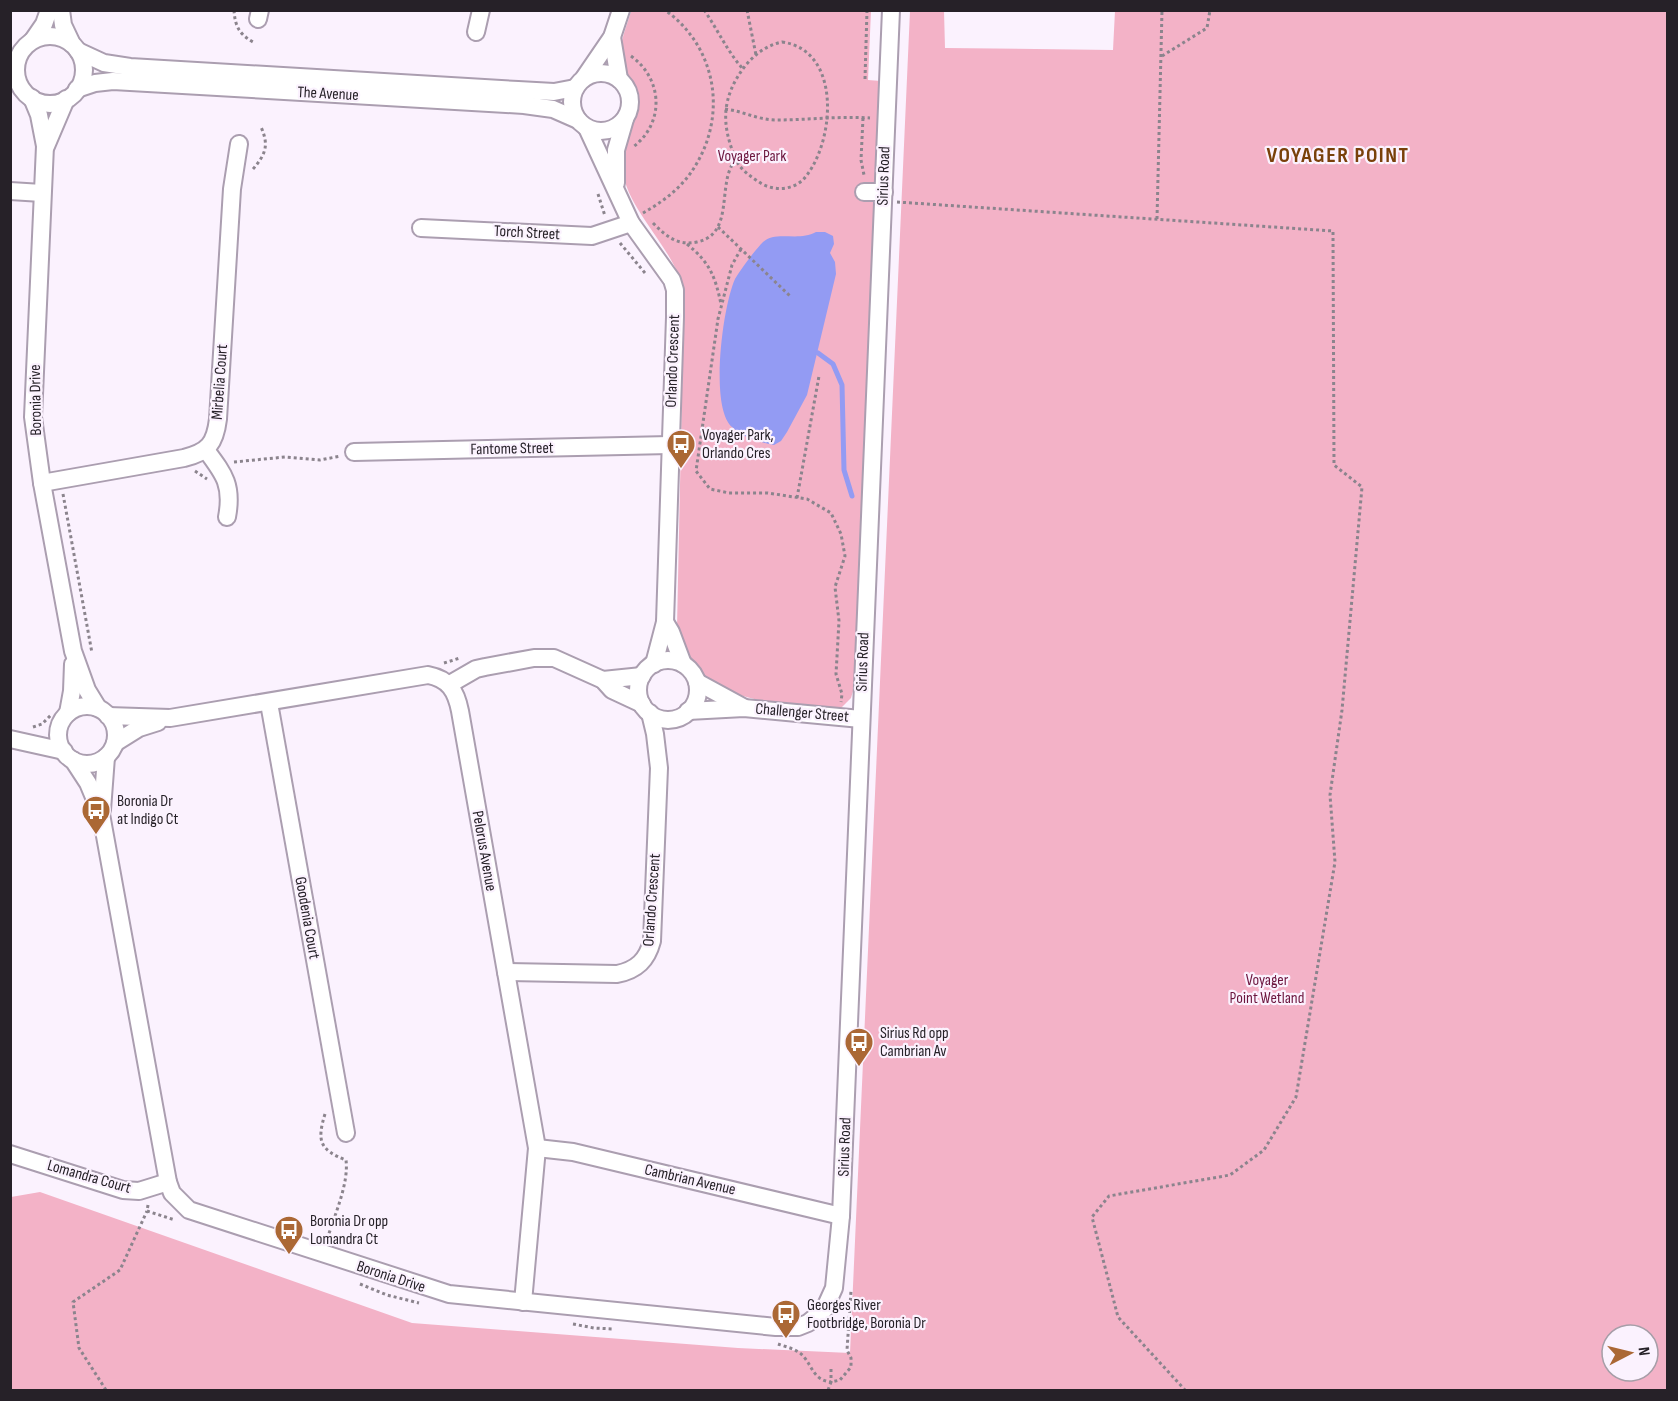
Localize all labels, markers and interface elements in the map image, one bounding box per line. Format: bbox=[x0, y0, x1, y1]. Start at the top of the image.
street label: The Avenue bbox=[297, 83, 359, 105]
district label: VOYAGER POINT bbox=[1266, 142, 1410, 169]
street label: Sirius Road bbox=[873, 146, 895, 206]
park label: Voyager Park bbox=[718, 147, 786, 166]
street label: Torch Street bbox=[494, 222, 561, 244]
street label: Orlando Crescent bbox=[662, 314, 684, 408]
street label: Mirbelia Court bbox=[208, 343, 232, 420]
street label: Boronia Drive bbox=[26, 364, 46, 436]
place label: Voyager Park, Orlando Cres bbox=[702, 426, 774, 463]
bus stop icon: Voyager Park, Orlando Cres bbox=[665, 428, 697, 470]
street label: Fantome Street bbox=[470, 439, 554, 459]
street label: Sirius Road bbox=[852, 632, 874, 692]
street label: Challenger Street bbox=[755, 699, 850, 727]
place label: Boronia Dr at Indigo Ct bbox=[117, 792, 179, 829]
bus stop icon: Boronia Dr at Indigo Ct bbox=[80, 794, 112, 836]
street label: Pelorus Avenue bbox=[468, 809, 500, 893]
street label: Orlando Crescent bbox=[639, 853, 665, 947]
street label: Goodenia Court bbox=[290, 875, 324, 961]
park label: Voyager Point Wetland bbox=[1230, 971, 1304, 1008]
place label: Sirius Rd opp Cambrian Av bbox=[880, 1024, 949, 1061]
bus stop icon: Sirius Rd opp Cambrian Av bbox=[843, 1026, 875, 1068]
street label: Sirius Road bbox=[834, 1117, 856, 1177]
street label: Lomandra Court bbox=[45, 1156, 133, 1198]
street label: Cambrian Avenue bbox=[643, 1160, 737, 1200]
place label: Boronia Dr opp Lomandra Ct bbox=[310, 1212, 388, 1249]
bus stop icon: Boronia Dr opp Lomandra Ct bbox=[273, 1214, 305, 1256]
street label: Boronia Drive bbox=[354, 1257, 428, 1297]
place label: Georges River Footbridge, Boronia Dr bbox=[807, 1296, 926, 1333]
bus stop icon: Georges River Footbridge, Boronia Dr bbox=[770, 1298, 802, 1340]
north arrow bbox=[1600, 1323, 1660, 1383]
text: N bbox=[1633, 1346, 1653, 1357]

